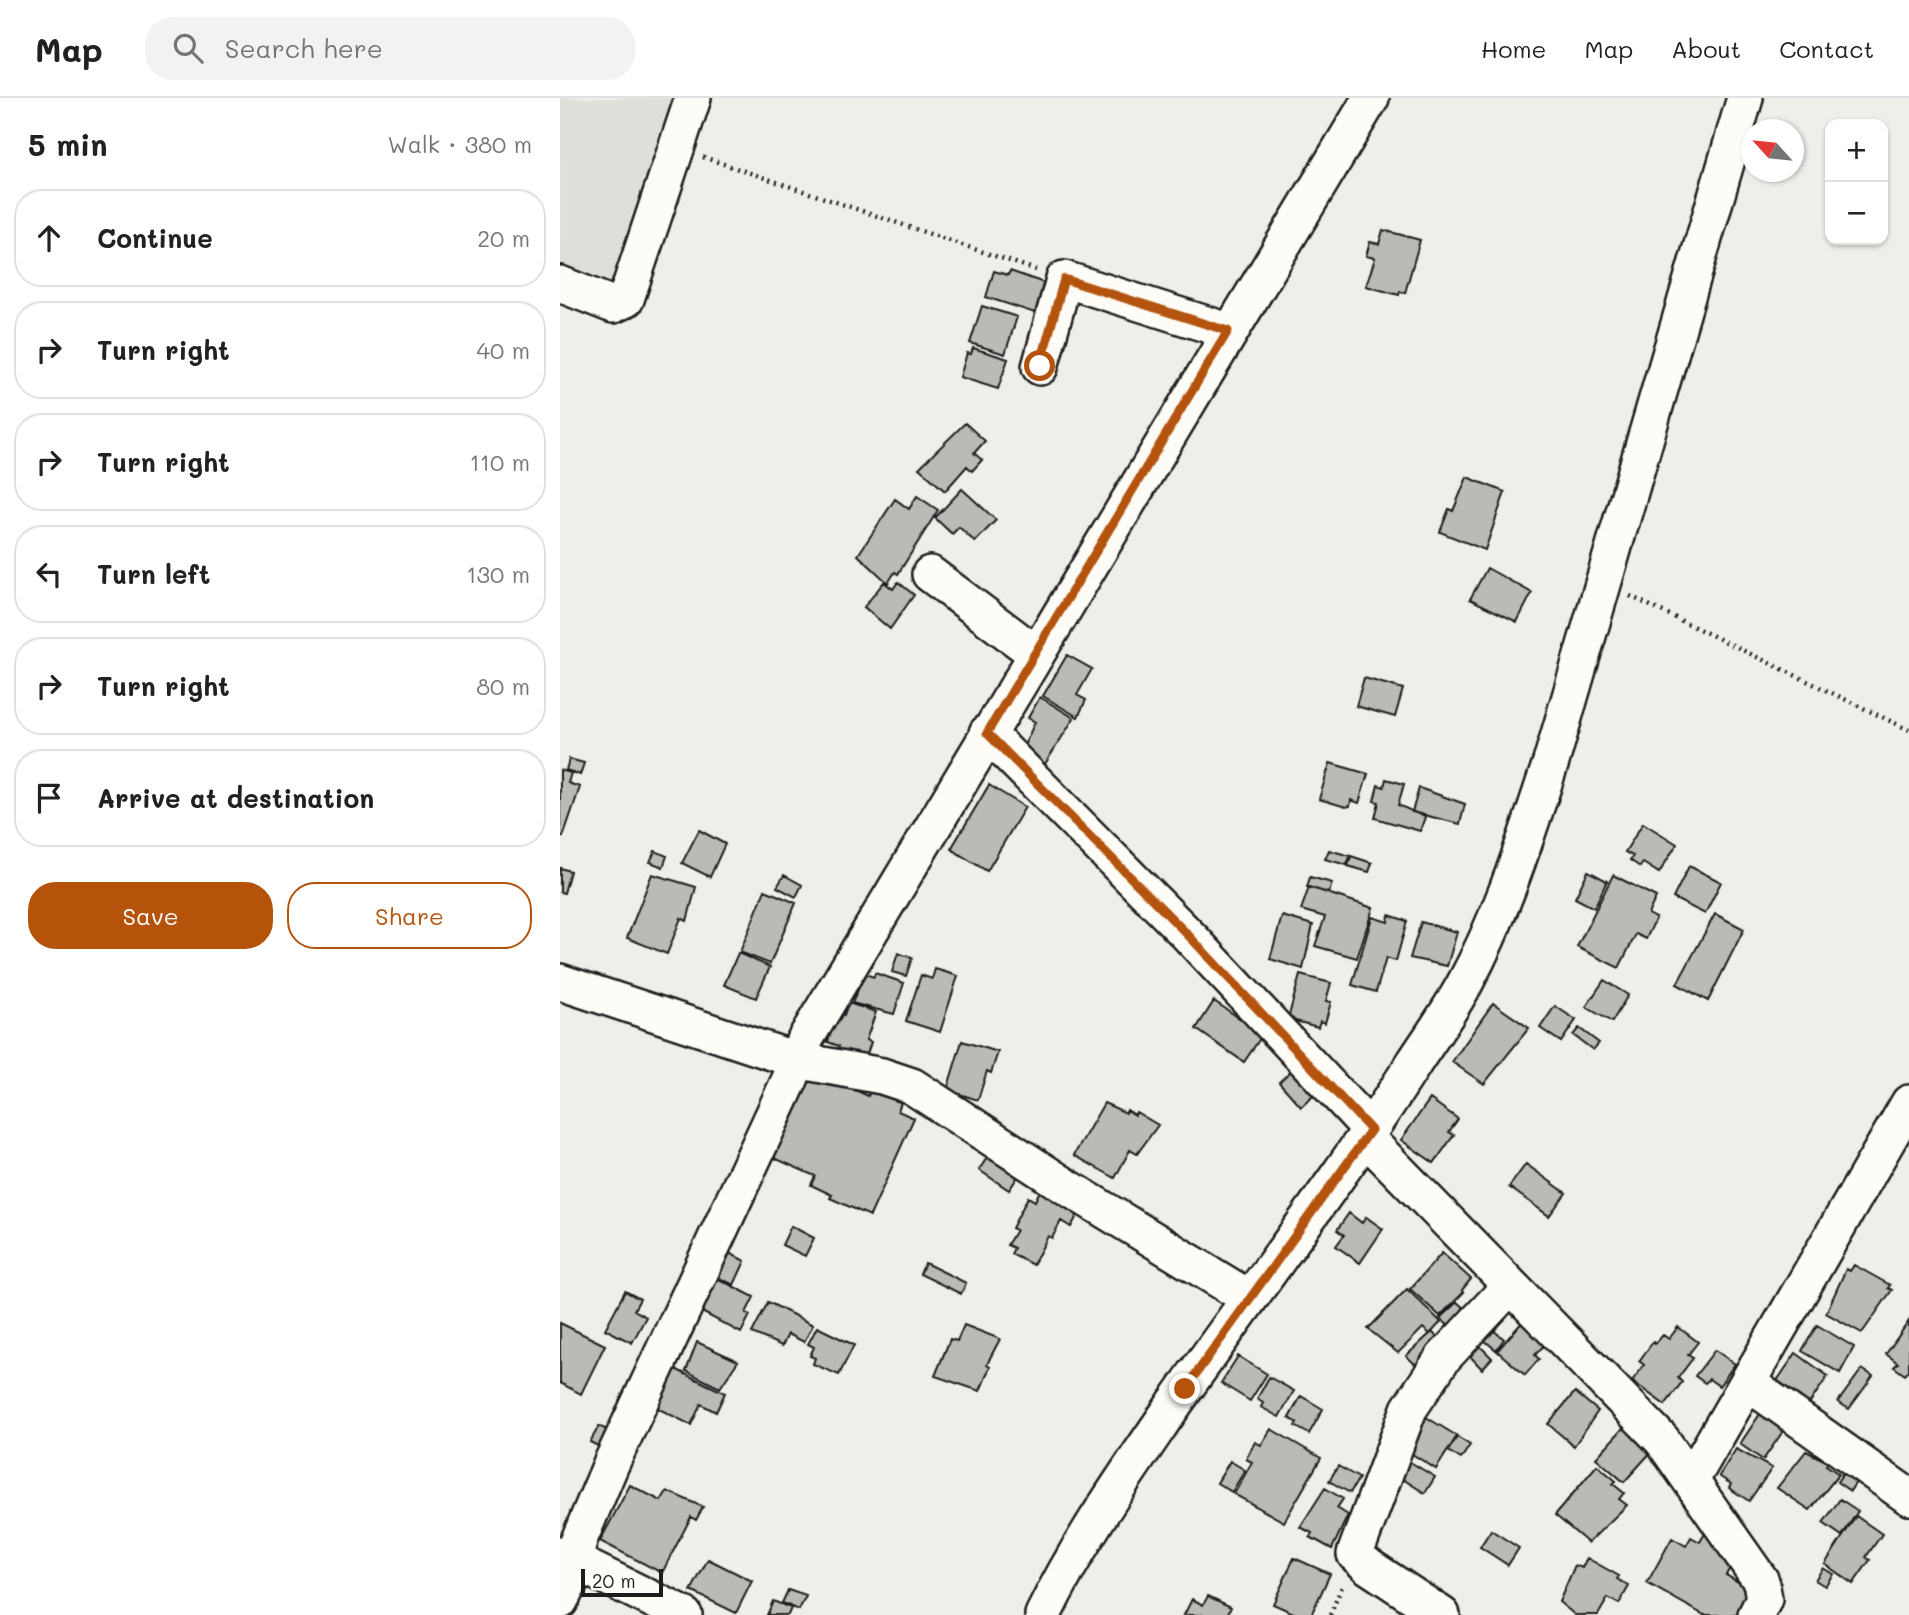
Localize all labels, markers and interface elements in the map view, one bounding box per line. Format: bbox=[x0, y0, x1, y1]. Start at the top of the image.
search box bbox=[145, 17, 635, 80]
text: Map bbox=[35, 27, 103, 70]
icon: search bbox=[169, 29, 207, 67]
text: Search here bbox=[225, 31, 383, 65]
text: Home bbox=[1481, 33, 1546, 64]
text: Map bbox=[1584, 33, 1633, 64]
text: About bbox=[1671, 33, 1741, 64]
text: Contact bbox=[1779, 33, 1874, 64]
north arrow bbox=[1741, 119, 1804, 182]
map controls bbox=[1825, 119, 1888, 245]
button: + bbox=[1825, 119, 1888, 182]
text: 5 min bbox=[28, 124, 108, 164]
text: Walk · 380 m bbox=[387, 129, 532, 159]
button: − bbox=[1825, 182, 1888, 245]
icon: ahead bbox=[30, 219, 68, 257]
text: Continue bbox=[97, 221, 213, 255]
text: 20 m bbox=[477, 223, 530, 253]
icon: right bbox=[30, 331, 68, 369]
text: Turn right bbox=[97, 333, 230, 367]
text: 40 m bbox=[477, 335, 530, 365]
route start bbox=[1024, 350, 1055, 381]
icon: right bbox=[30, 443, 68, 481]
text: Turn right bbox=[97, 445, 230, 479]
text: 110 m bbox=[470, 447, 530, 477]
icon: left bbox=[30, 555, 68, 593]
text: Turn left bbox=[97, 557, 210, 591]
text: 130 m bbox=[466, 559, 530, 589]
icon: right bbox=[30, 667, 68, 705]
text: Turn right bbox=[97, 669, 230, 703]
text: 80 m bbox=[476, 671, 530, 701]
icon: arrive bbox=[30, 779, 68, 817]
text: Arrive at destination bbox=[97, 781, 374, 815]
button: Save bbox=[28, 882, 273, 949]
button: Share bbox=[287, 882, 532, 949]
route end bbox=[1169, 1373, 1200, 1404]
scale bar bbox=[581, 1566, 663, 1598]
text: 20 m bbox=[592, 1568, 636, 1593]

